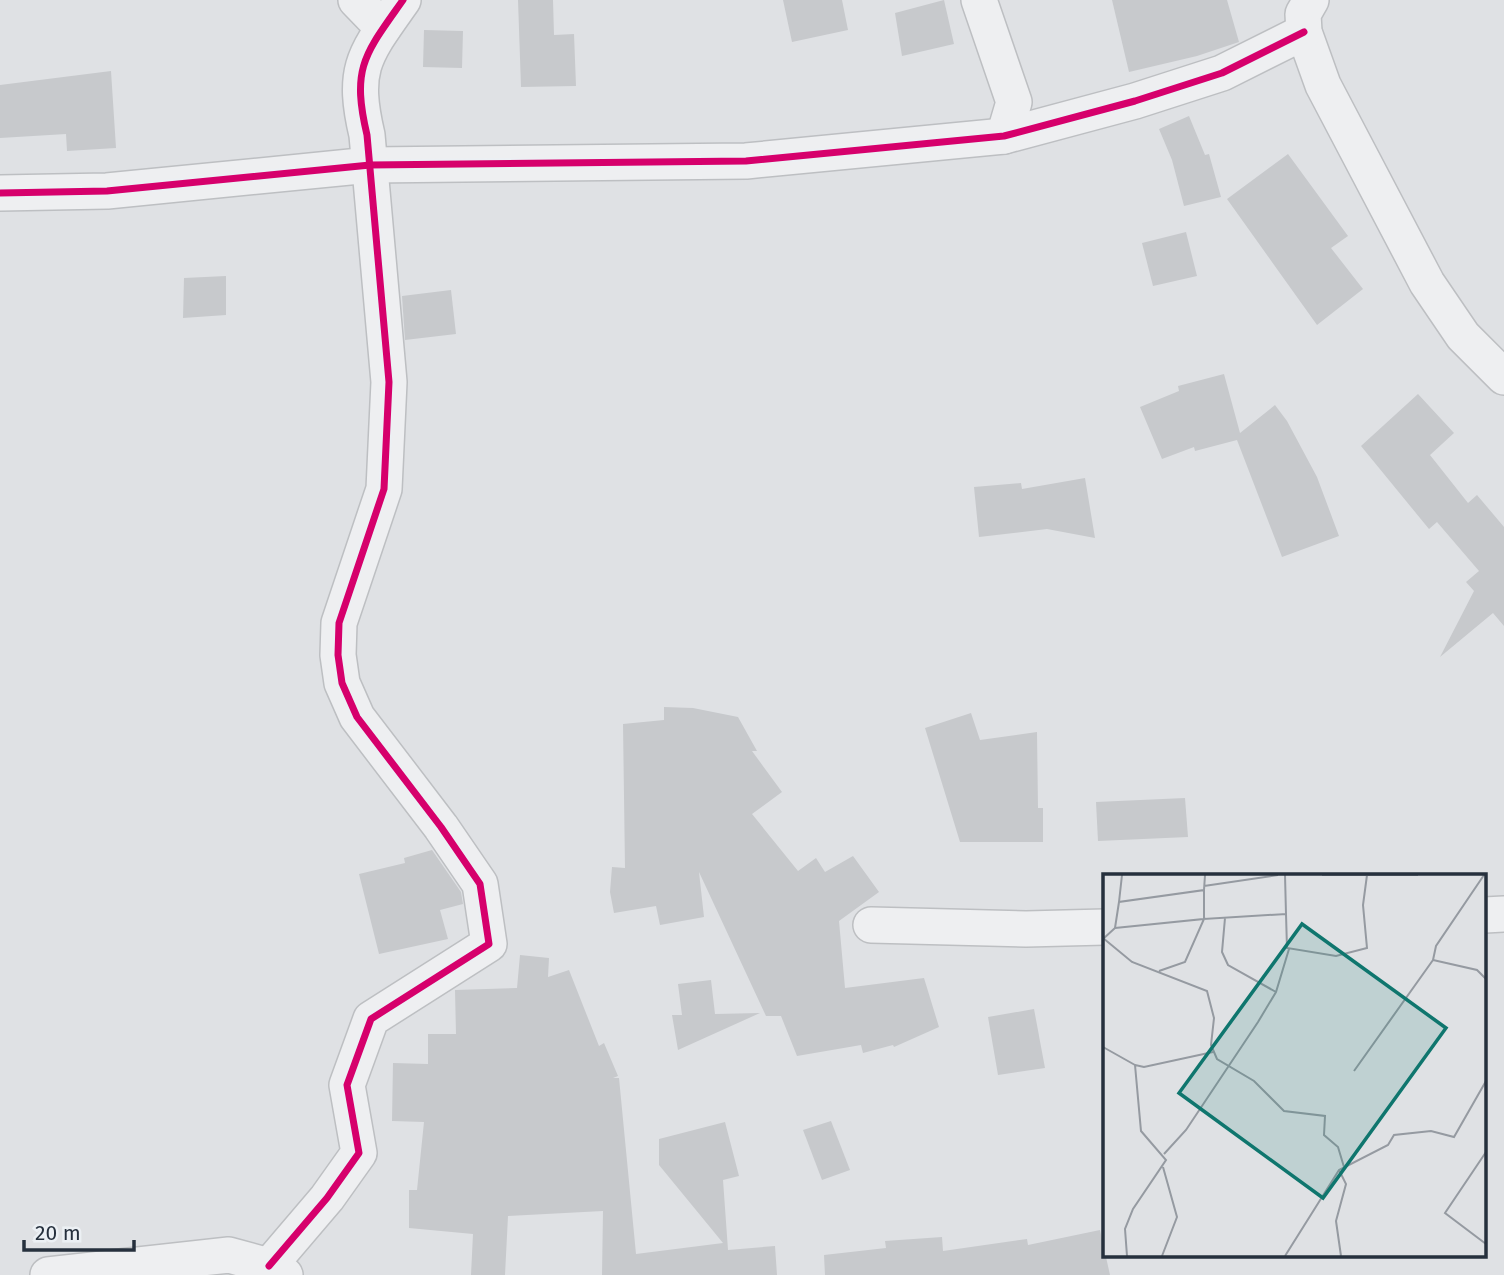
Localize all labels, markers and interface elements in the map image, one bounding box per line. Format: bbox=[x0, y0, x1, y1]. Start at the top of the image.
inset map bbox=[1103, 874, 1486, 1258]
scale bar bbox=[24, 1208, 135, 1252]
text: 20 m bbox=[35, 1220, 81, 1246]

